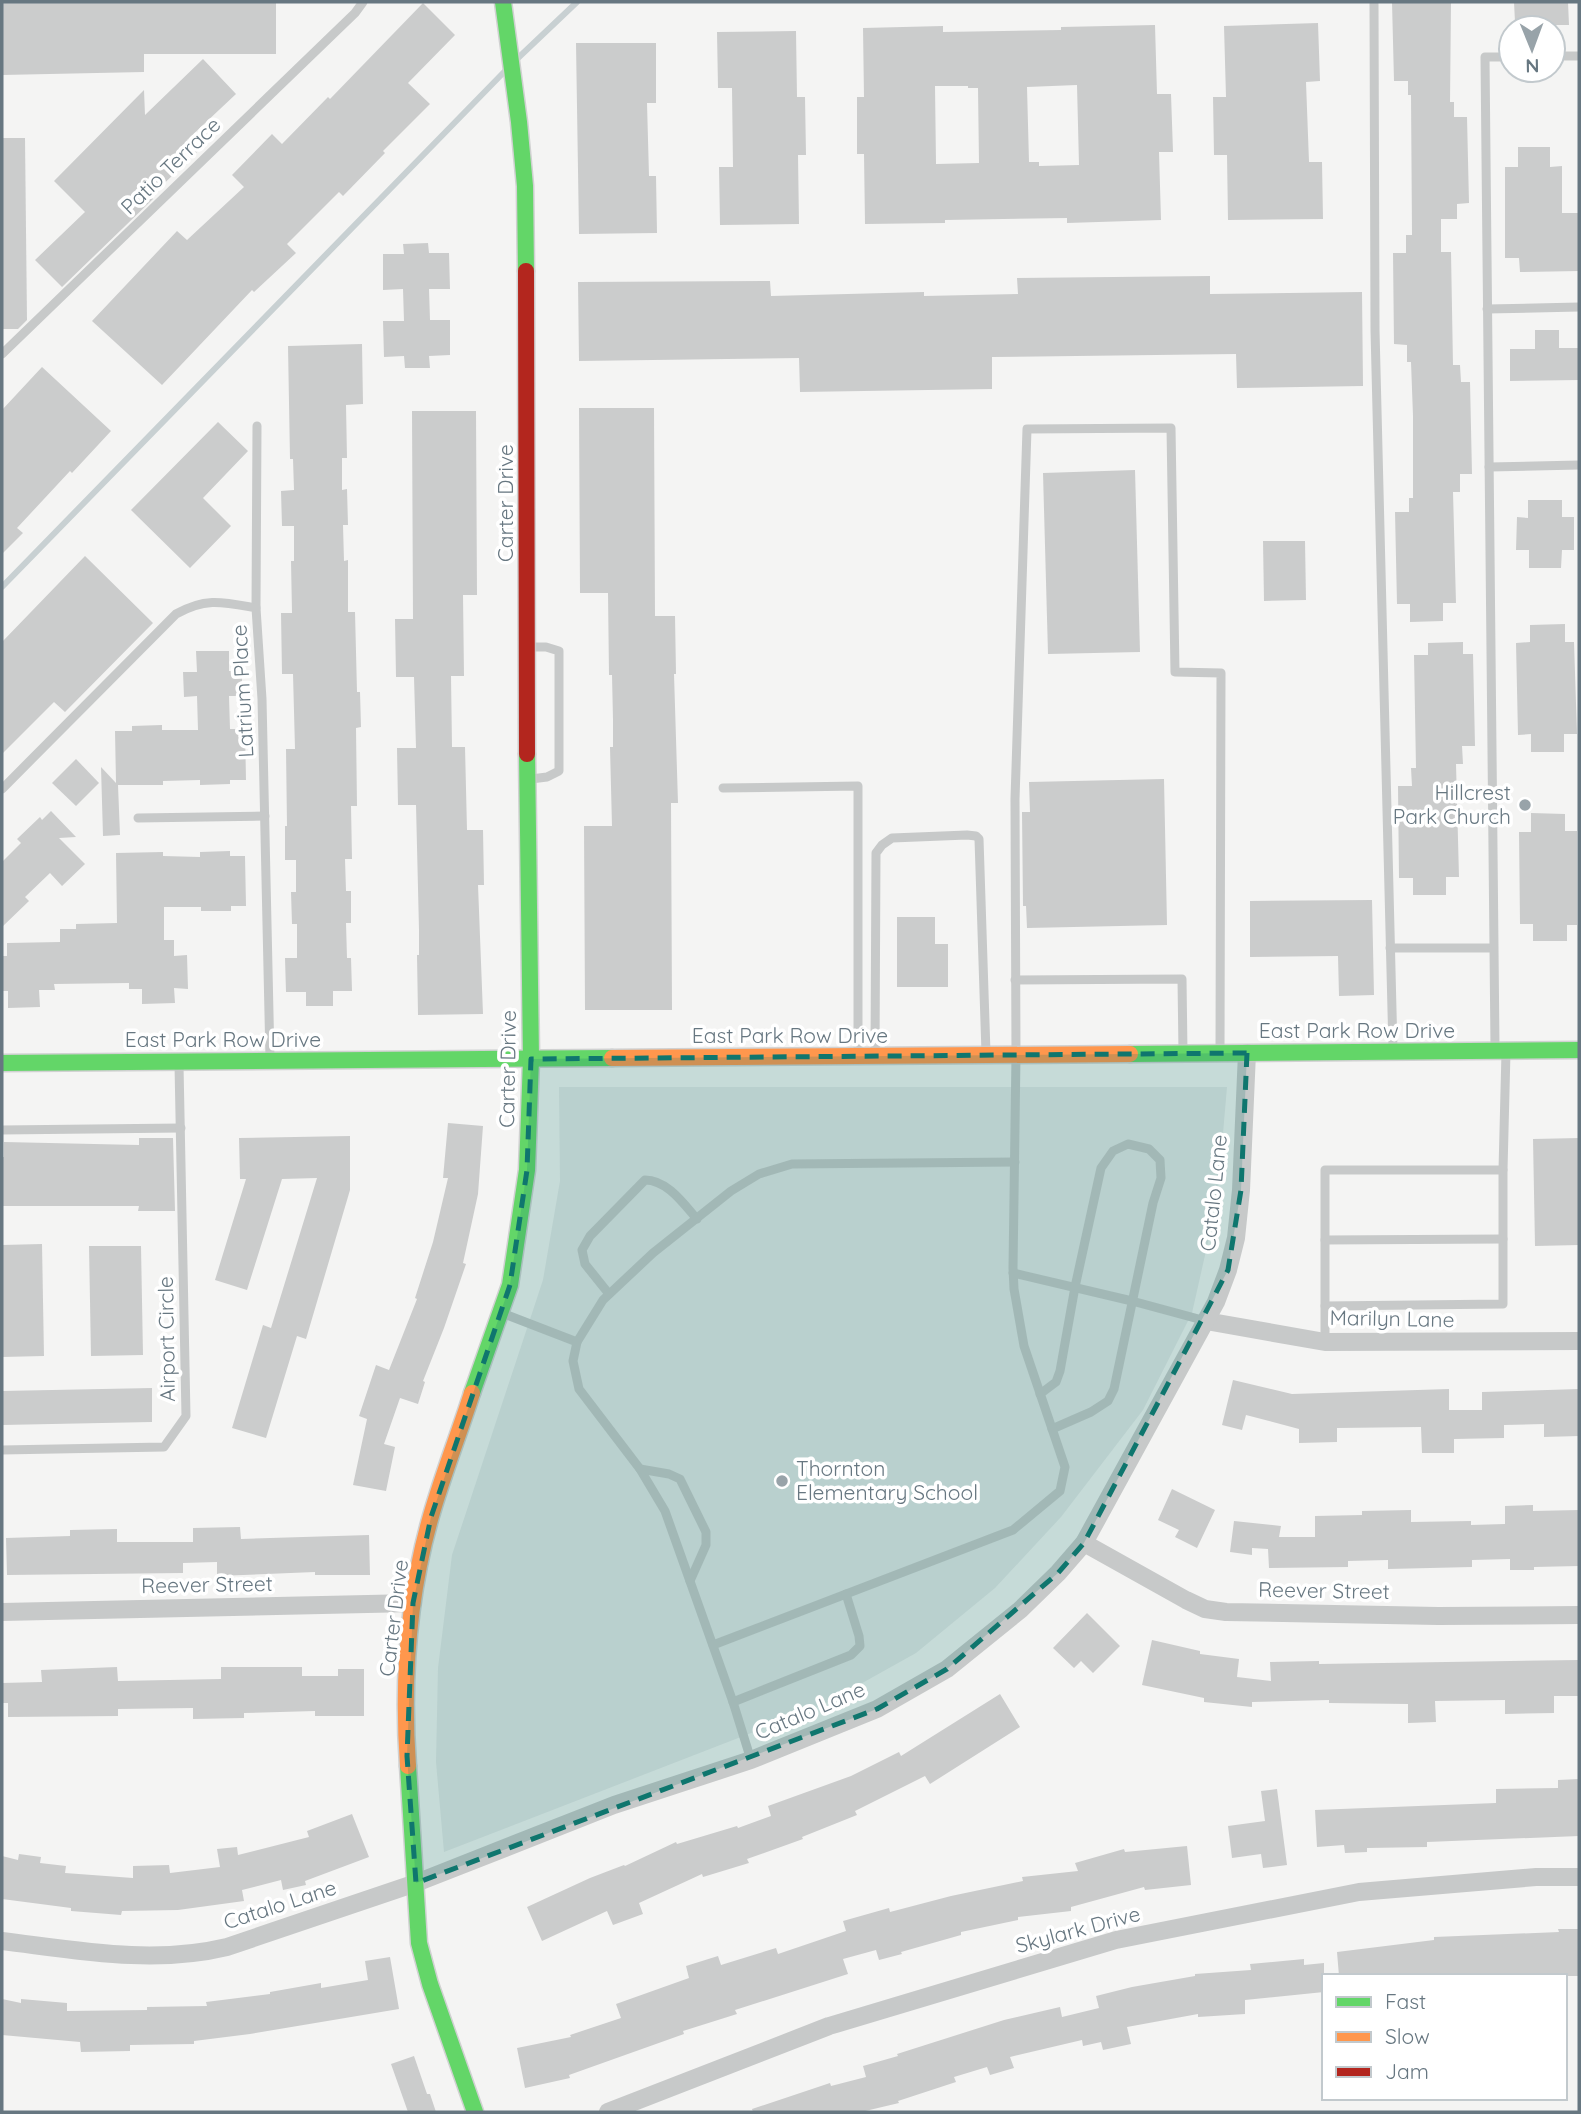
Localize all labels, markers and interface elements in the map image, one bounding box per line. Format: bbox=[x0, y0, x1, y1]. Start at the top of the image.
north arrow bbox=[1497, 14, 1567, 84]
text: N bbox=[1525, 54, 1539, 78]
street label: Patio Terrace bbox=[115, 111, 226, 219]
street label: Carter Drive bbox=[492, 444, 518, 562]
street label: Latrium Place bbox=[226, 624, 258, 758]
place label: Hillcrest Park Church bbox=[1393, 779, 1511, 829]
marker: Hillcrest Park Church bbox=[1517, 797, 1533, 813]
street label: Carter Drive bbox=[493, 1010, 521, 1128]
street label: East Park Row Drive bbox=[1259, 1017, 1455, 1043]
street label: East Park Row Drive bbox=[692, 1022, 888, 1048]
street label: East Park Row Drive bbox=[125, 1026, 321, 1052]
street label: Catalo Lane bbox=[1194, 1133, 1232, 1253]
street label: Airport Circle bbox=[152, 1276, 180, 1402]
street label: Marilyn Lane bbox=[1329, 1304, 1455, 1332]
place label: Thornton Elementary School bbox=[796, 1455, 978, 1505]
marker: Thornton Elementary School bbox=[774, 1473, 790, 1489]
street label: Carter Drive bbox=[373, 1558, 413, 1678]
street label: Reever Street bbox=[141, 1570, 273, 1598]
street label: Reever Street bbox=[1258, 1576, 1390, 1604]
street label: Catalo Lane bbox=[751, 1675, 869, 1745]
street label: Catalo Lane bbox=[220, 1874, 339, 1935]
street label: Skylark Drive bbox=[1012, 1900, 1143, 1958]
legend bbox=[1322, 1974, 1567, 2100]
text: Fast bbox=[1385, 1988, 1426, 2014]
text: Slow bbox=[1385, 2023, 1430, 2049]
text: Jam bbox=[1385, 2058, 1429, 2084]

